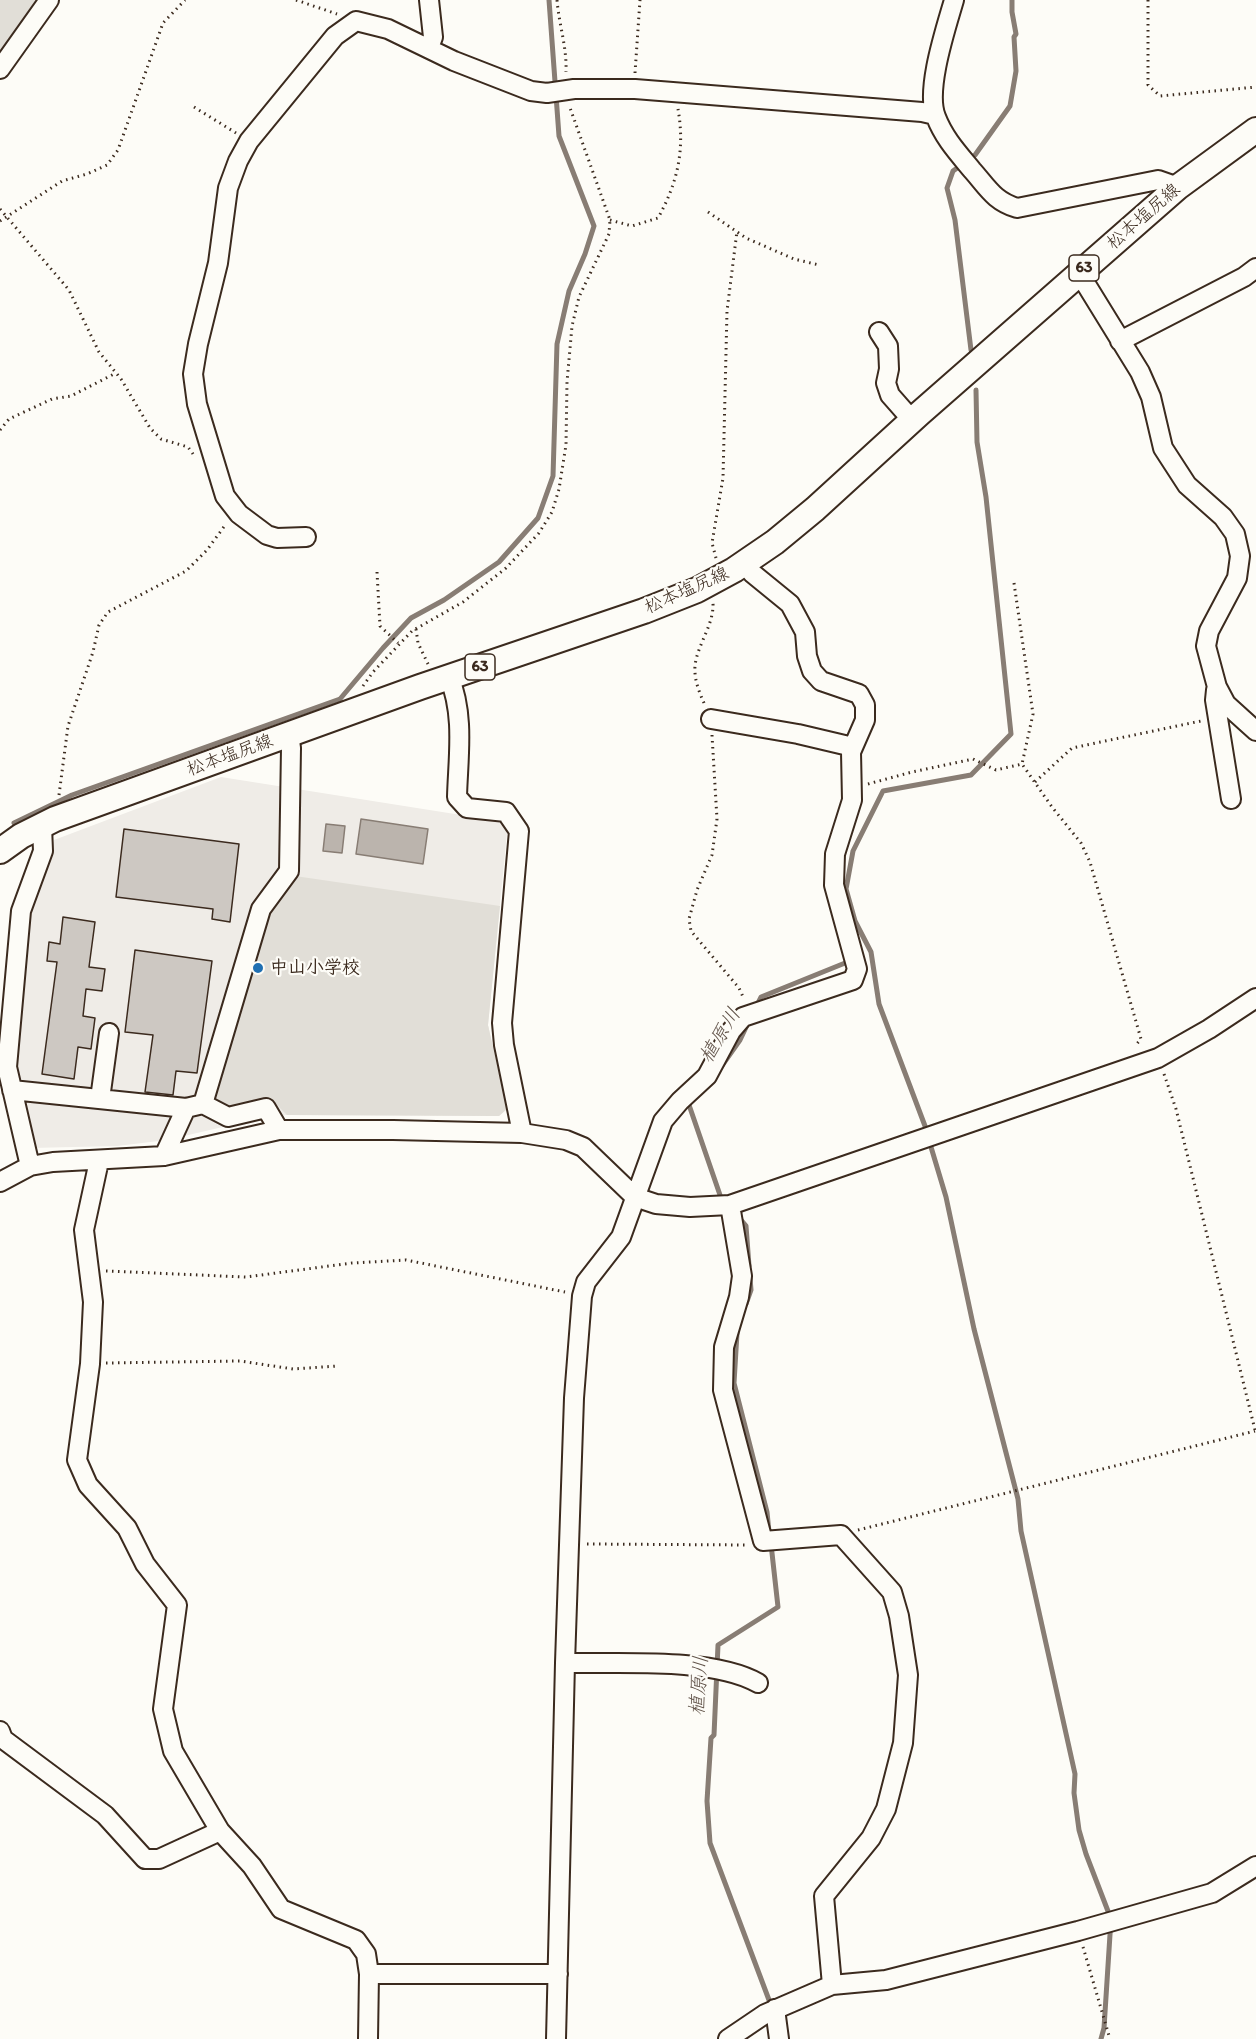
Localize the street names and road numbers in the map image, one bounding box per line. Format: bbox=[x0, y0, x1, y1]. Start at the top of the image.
street label: 松本塩尻線 bbox=[1103, 179, 1185, 255]
road number: 63 bbox=[1069, 255, 1099, 281]
street label: 松本塩尻線 bbox=[641, 563, 733, 619]
road number: 63 bbox=[465, 654, 495, 680]
street label: 松本塩尻線 bbox=[184, 730, 276, 782]

